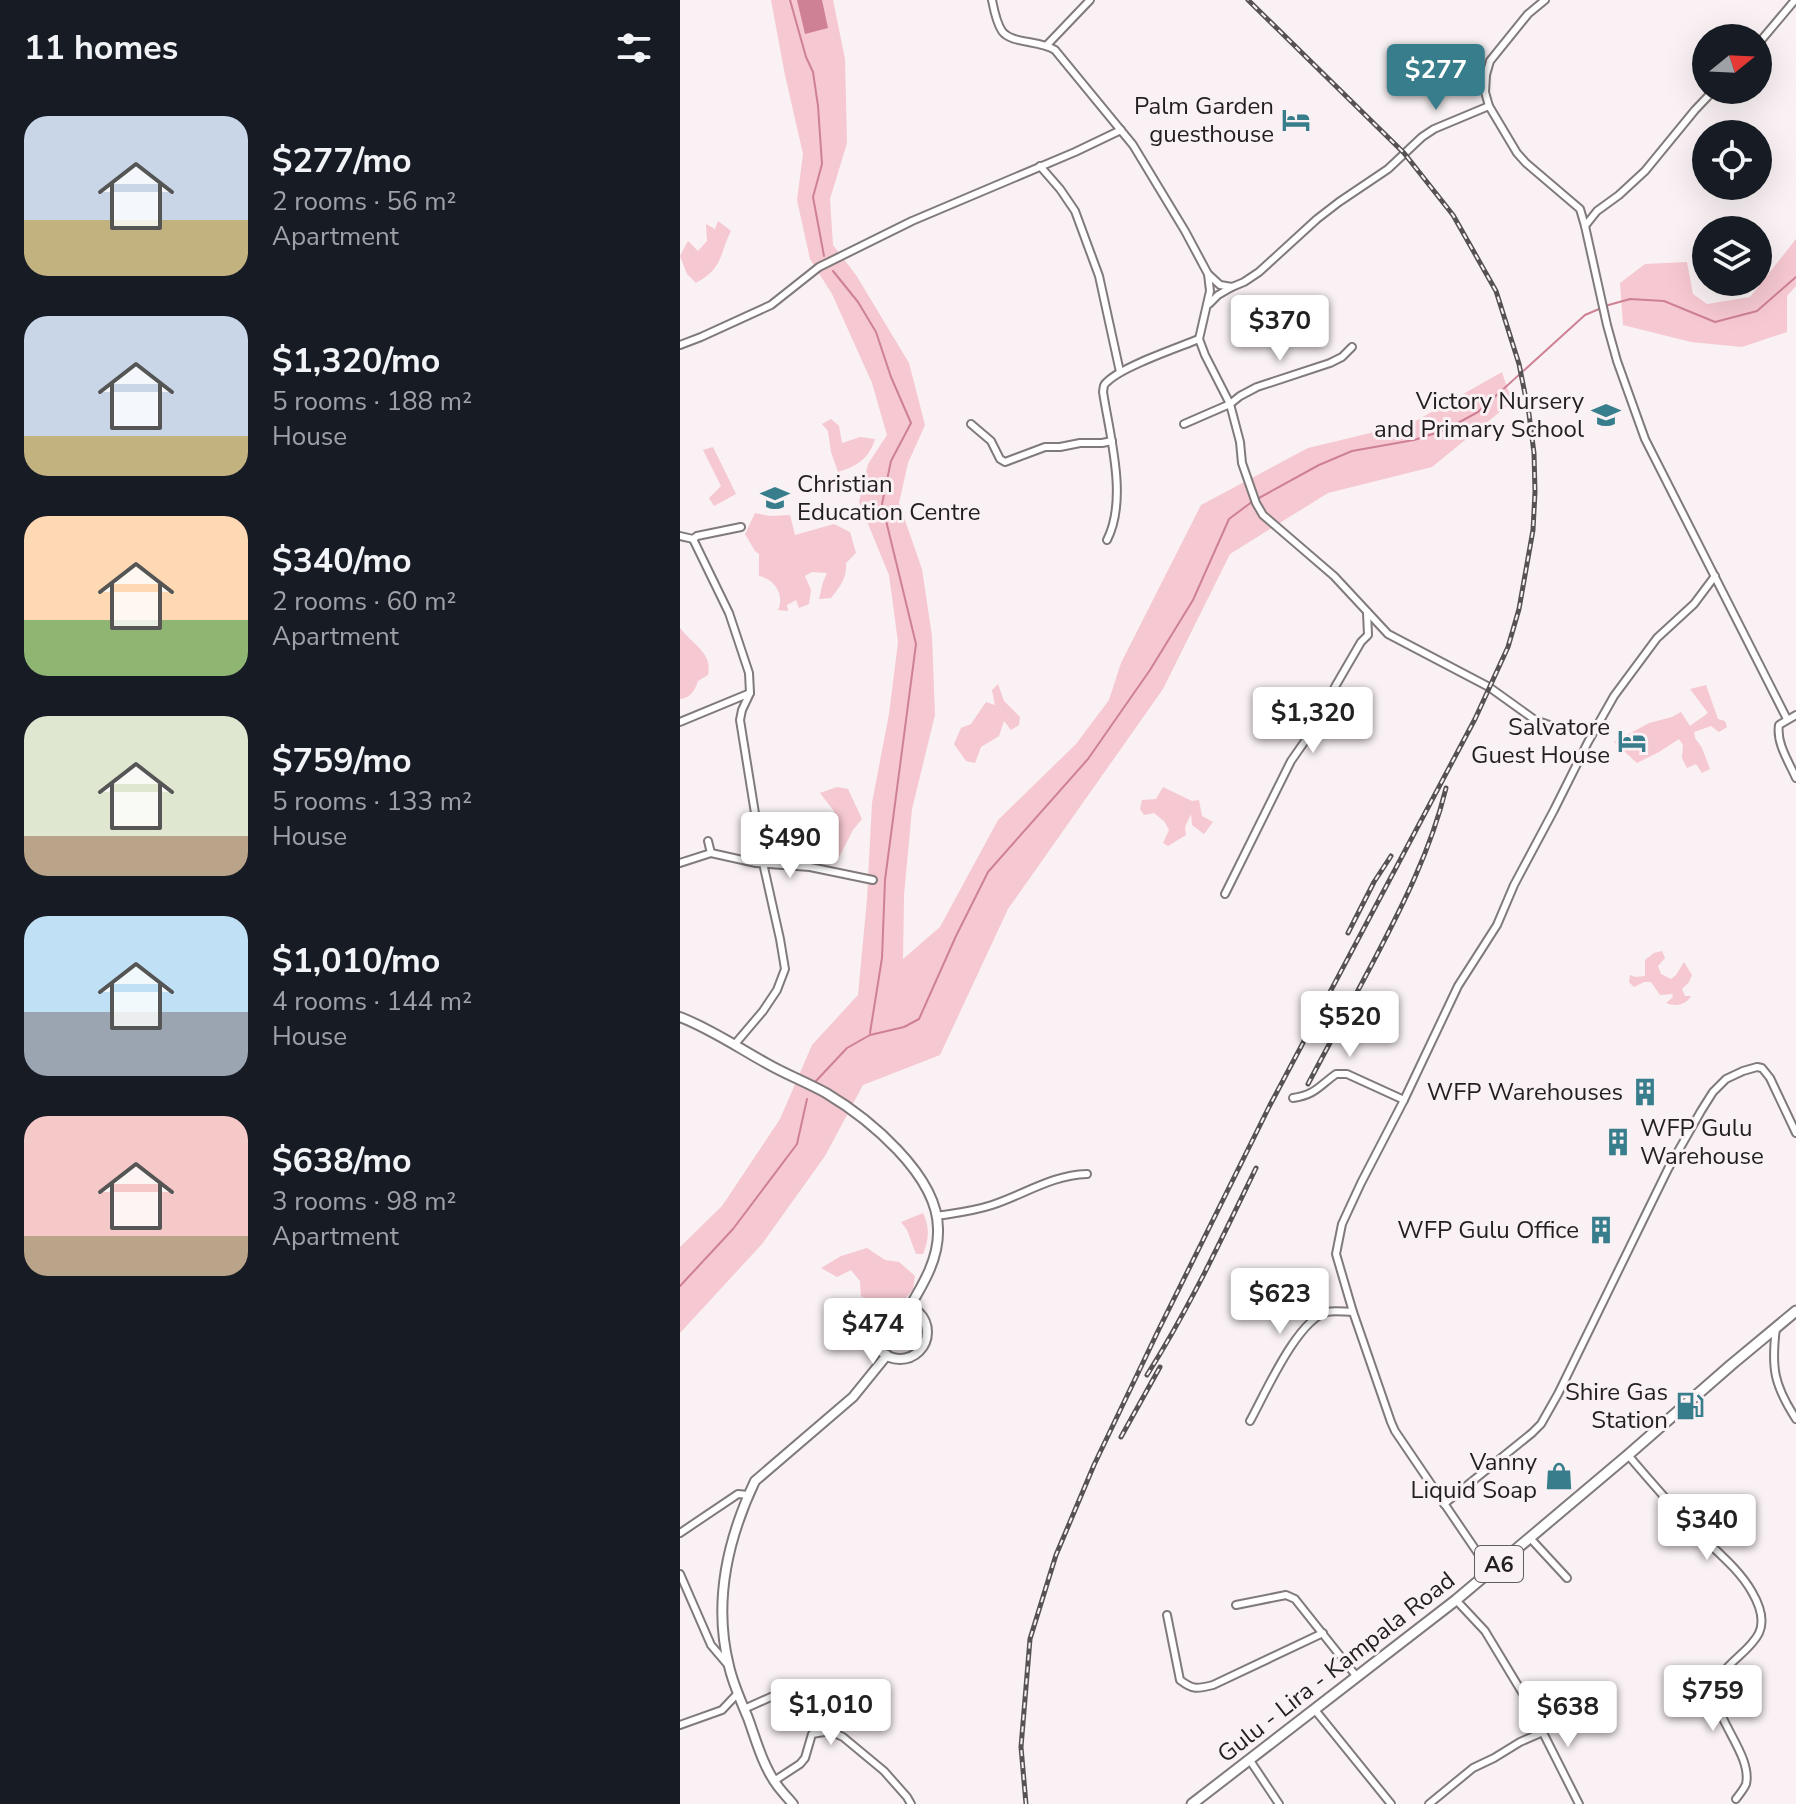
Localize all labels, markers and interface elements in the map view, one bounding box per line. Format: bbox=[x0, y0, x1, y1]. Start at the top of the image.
north arrow bbox=[1692, 24, 1772, 104]
map controls bbox=[1692, 24, 1772, 296]
text: 11 homes bbox=[24, 25, 178, 71]
icon: filters bbox=[612, 26, 656, 70]
pin: $277 bbox=[1389, 44, 1483, 112]
text: $277 bbox=[1405, 52, 1467, 87]
place label: Palm Garden guesthouse bbox=[1134, 90, 1274, 150]
hotel icon: Palm Garden guesthouse bbox=[1281, 105, 1311, 135]
button: locate bbox=[1692, 120, 1772, 200]
text: $277/mo bbox=[272, 138, 412, 184]
icon: home bbox=[88, 148, 184, 244]
text: 2 rooms · 56 m² bbox=[272, 184, 456, 219]
button: layers bbox=[1692, 216, 1772, 296]
text: Apartment bbox=[272, 219, 399, 254]
pin: $370 bbox=[1233, 295, 1327, 363]
text: $370 bbox=[1249, 303, 1311, 338]
text: $1,320/mo bbox=[272, 338, 440, 384]
icon: home bbox=[88, 348, 184, 444]
text: 5 rooms · 188 m² bbox=[272, 384, 472, 419]
place label: Victory Nursery and Primary School bbox=[1374, 385, 1585, 445]
school or university icon: Victory Nursery and Primary School bbox=[1591, 400, 1621, 430]
text: House bbox=[272, 419, 347, 454]
place label: Christian Education Centre bbox=[797, 468, 981, 528]
school or university icon: Christian Education Centre bbox=[760, 483, 790, 513]
text: $340/mo bbox=[272, 538, 412, 584]
icon: home bbox=[88, 548, 184, 644]
text: 2 rooms · 60 m² bbox=[272, 584, 456, 619]
text: Apartment bbox=[272, 619, 399, 654]
pin: $1,320 bbox=[1248, 687, 1378, 755]
text: $1,320 bbox=[1271, 695, 1355, 730]
place label: Salvatore Guest House bbox=[1471, 711, 1610, 771]
hotel icon: Salvatore Guest House bbox=[1617, 726, 1647, 756]
text: $759/mo bbox=[272, 738, 412, 784]
icon: home bbox=[88, 748, 184, 844]
text: 5 rooms · 133 m² bbox=[272, 784, 472, 819]
pin: $490 bbox=[743, 812, 837, 880]
text: House bbox=[272, 819, 347, 854]
text: $490 bbox=[759, 820, 821, 855]
text: $1,010/mo bbox=[272, 938, 440, 984]
icon: home bbox=[88, 948, 184, 1044]
text: 4 rooms · 144 m² bbox=[272, 984, 472, 1019]
pin: $520 bbox=[1303, 991, 1397, 1059]
text: $520 bbox=[1319, 999, 1381, 1034]
text: House bbox=[272, 1019, 347, 1054]
place label: WFP Warehouses bbox=[1427, 1076, 1623, 1108]
building icon: WFP Warehouses bbox=[1630, 1077, 1660, 1107]
place label: WFP Gulu Warehouse bbox=[1640, 1112, 1764, 1172]
building icon: WFP Gulu Warehouse bbox=[1603, 1127, 1633, 1157]
text: $638/mo bbox=[272, 1138, 412, 1184]
icon: home bbox=[88, 1148, 184, 1244]
text: 3 rooms · 98 m² bbox=[272, 1184, 456, 1219]
place label: WFP Gulu Office bbox=[1397, 1214, 1579, 1246]
building icon: WFP Gulu Office bbox=[1586, 1215, 1616, 1245]
text: Apartment bbox=[272, 1219, 399, 1254]
pin: $623 bbox=[1233, 1268, 1327, 1336]
text: $623 bbox=[1249, 1276, 1311, 1311]
pin: $474 bbox=[826, 1298, 920, 1366]
text: $474 bbox=[842, 1306, 904, 1341]
place label: Shire Gas Station bbox=[1565, 1376, 1668, 1436]
fuel station icon: Shire Gas Station bbox=[1675, 1391, 1705, 1421]
place label: Vanny Liquid Soap bbox=[1410, 1446, 1538, 1506]
shop icon: Vanny Liquid Soap bbox=[1544, 1461, 1574, 1491]
pin: $340 bbox=[1660, 1494, 1754, 1562]
text: $340 bbox=[1676, 1502, 1738, 1537]
road number: A6 bbox=[1475, 1546, 1523, 1582]
street label: Gulu - Lira - Kampala Road bbox=[1211, 1564, 1461, 1770]
pin: $759 bbox=[1666, 1665, 1760, 1733]
text: $759 bbox=[1682, 1673, 1744, 1708]
pin: $1,010 bbox=[766, 1679, 896, 1747]
pin: $638 bbox=[1521, 1681, 1615, 1749]
text: $1,010 bbox=[789, 1687, 873, 1722]
text: $638 bbox=[1537, 1689, 1599, 1724]

